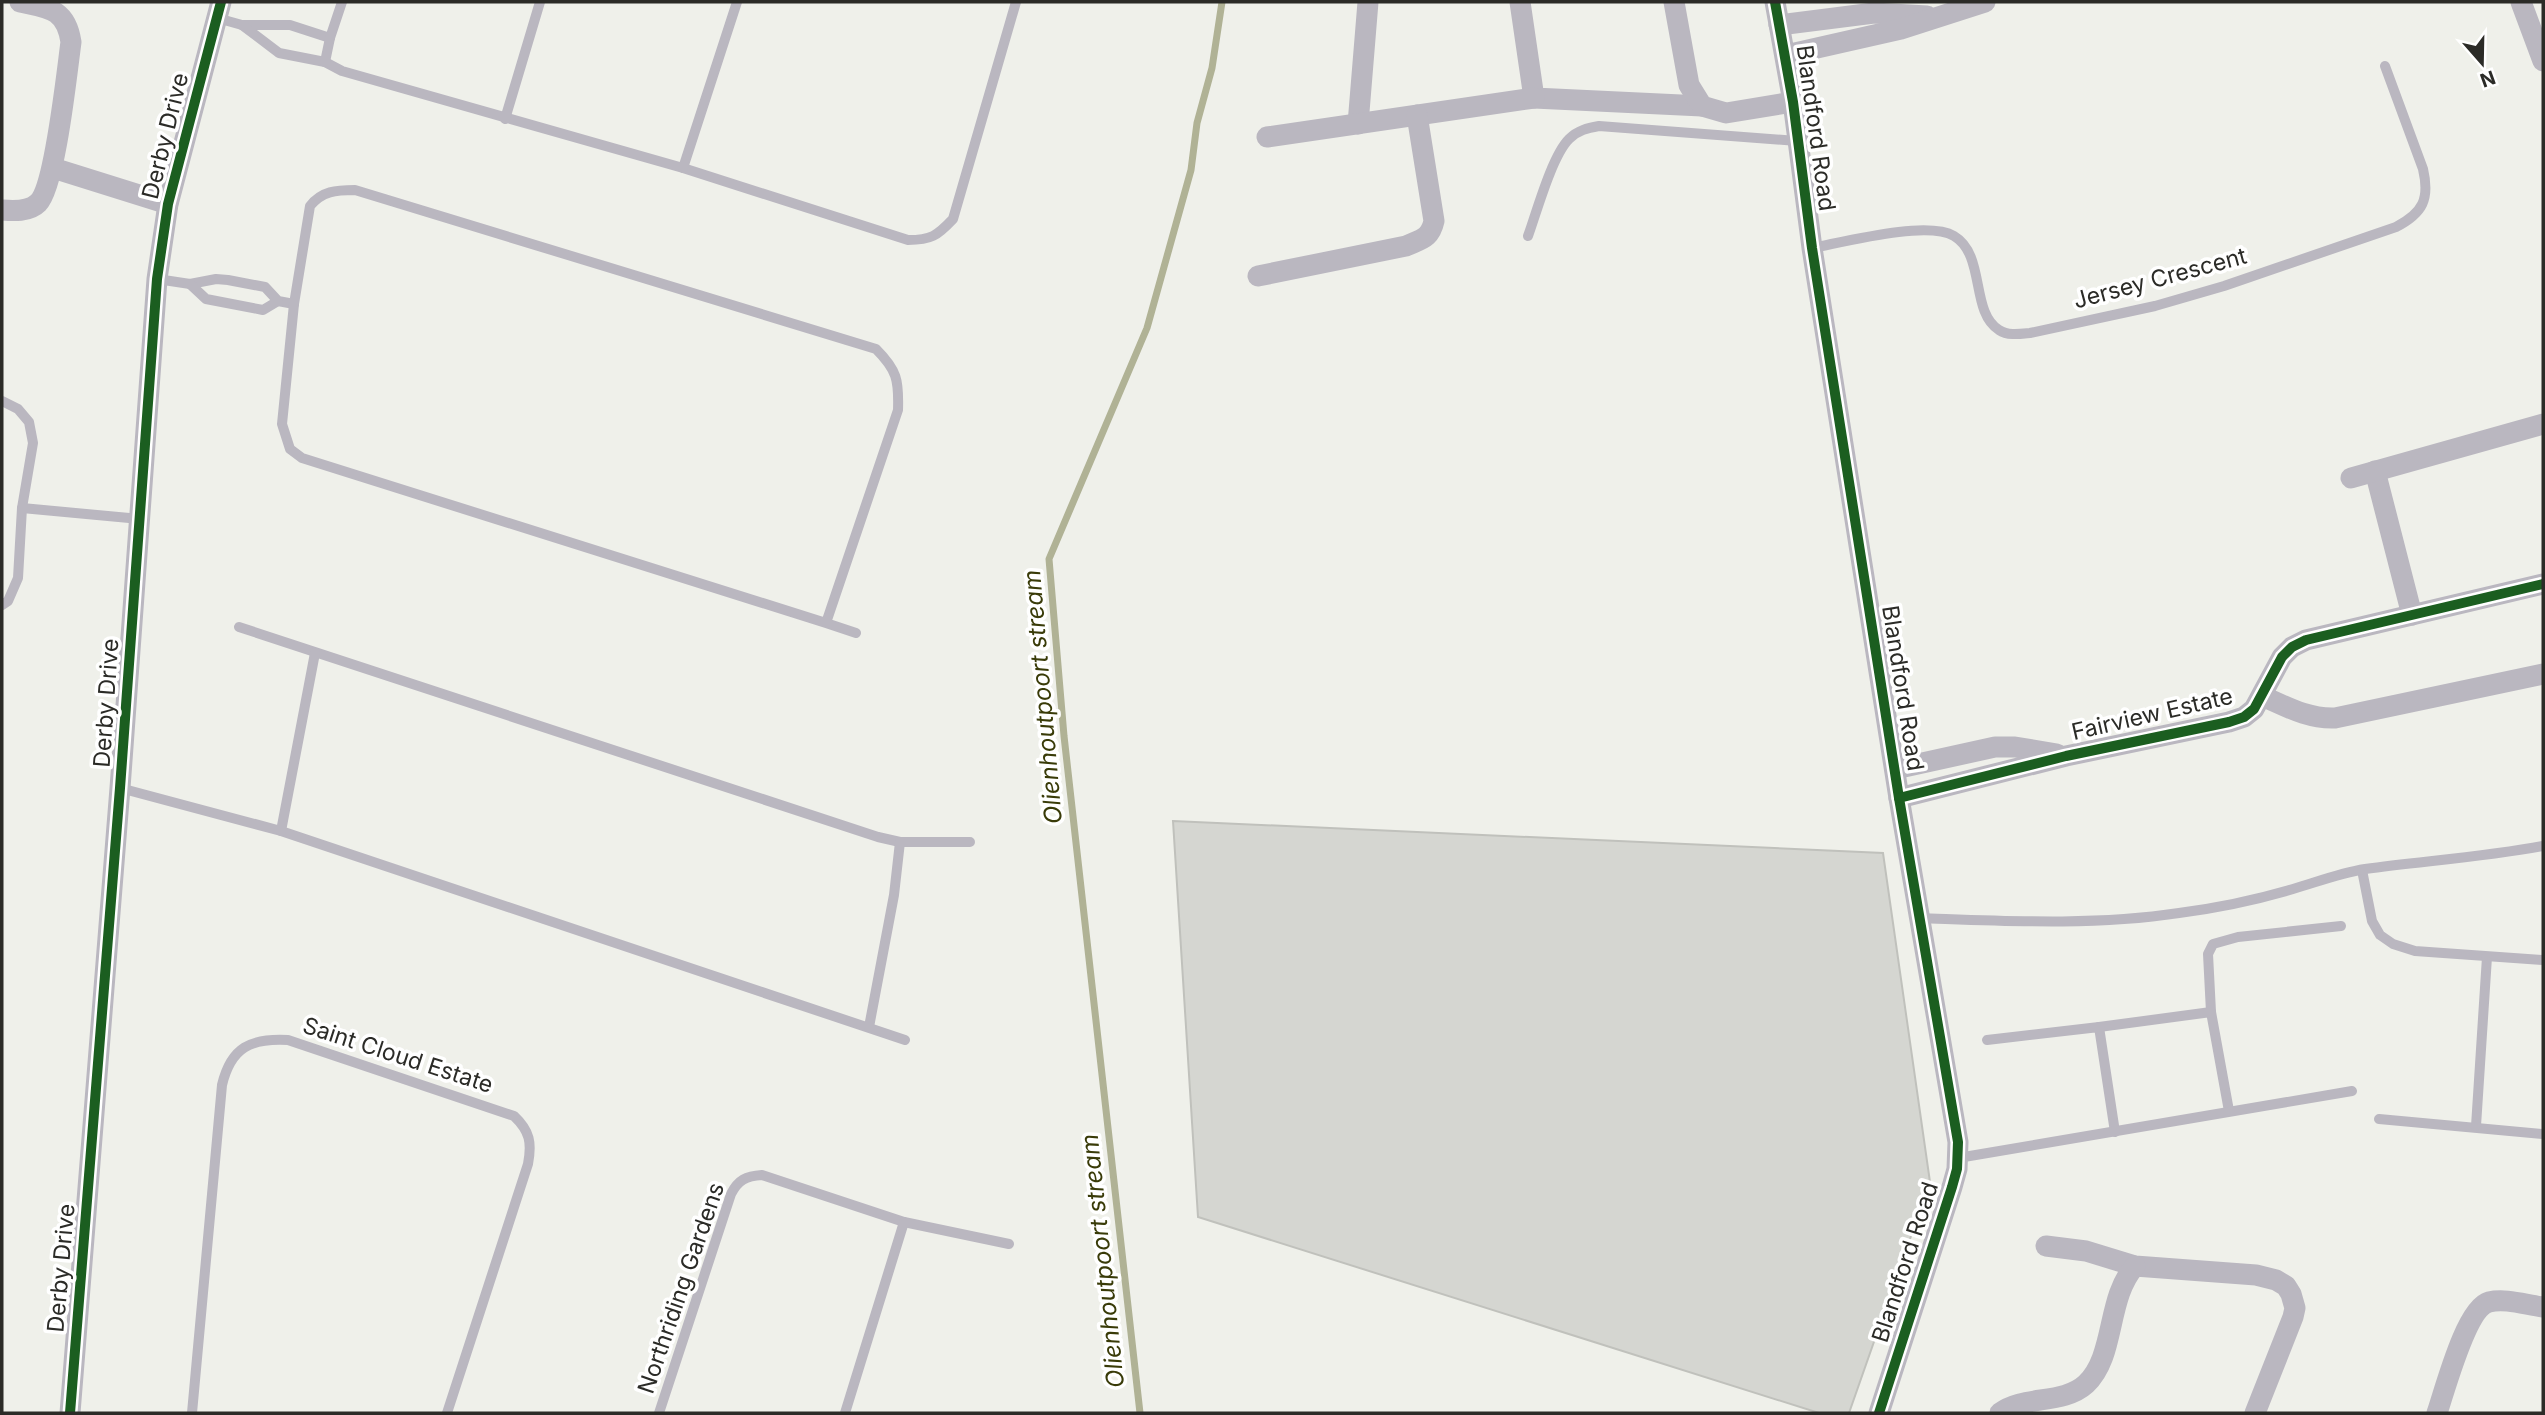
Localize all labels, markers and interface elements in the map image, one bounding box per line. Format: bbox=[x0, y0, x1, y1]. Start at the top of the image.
north arrow bbox=[2447, 28, 2517, 98]
street label: Blandford Road bbox=[1791, 43, 1841, 213]
text: N bbox=[2477, 65, 2498, 92]
street label: Derby Drive bbox=[136, 70, 194, 202]
street label: Jersey Crescent bbox=[2070, 241, 2250, 315]
water label: Olienhoutpoort stream bbox=[1017, 569, 1068, 825]
street label: Blandford Road bbox=[1876, 603, 1930, 773]
street label: Derby Drive bbox=[88, 638, 124, 768]
street label: Fairview Estate bbox=[2069, 682, 2235, 746]
street label: Saint Cloud Estate bbox=[299, 1011, 497, 1099]
water label: Olienhoutpoort stream bbox=[1075, 1133, 1130, 1389]
street label: Blandford Road bbox=[1866, 1178, 1944, 1346]
street label: Northriding Gardens bbox=[632, 1179, 730, 1397]
street label: Derby Drive bbox=[41, 1202, 81, 1334]

